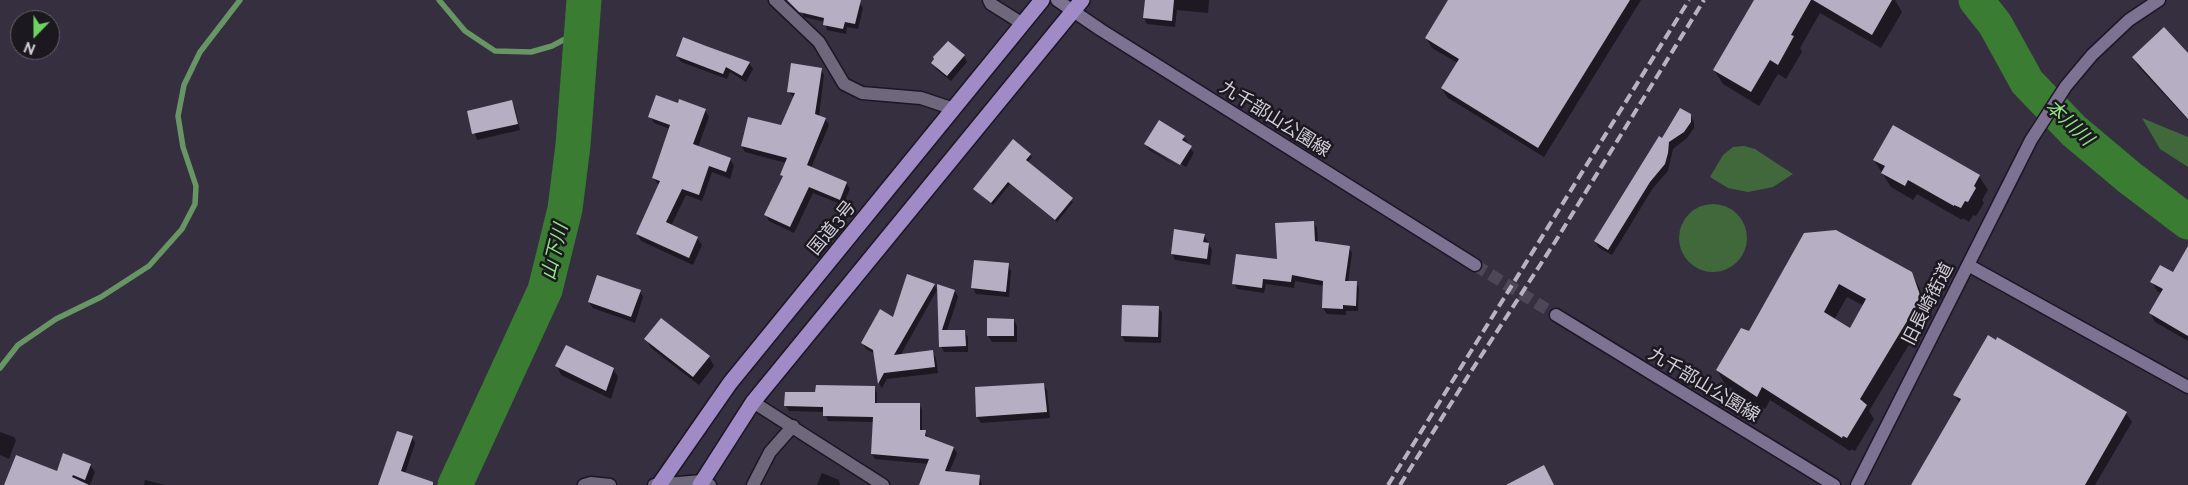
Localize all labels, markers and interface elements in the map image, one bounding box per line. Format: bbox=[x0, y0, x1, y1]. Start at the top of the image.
north arrow bbox=[10, 10, 60, 60]
text: N bbox=[22, 39, 38, 57]
street label: 九千部山公園線 bbox=[1216, 76, 1334, 162]
water label: 本川川 bbox=[2040, 95, 2098, 151]
street label: 国道3号 bbox=[804, 196, 860, 260]
water label: 山下川 bbox=[537, 222, 573, 282]
street label: 旧長崎街道 bbox=[1898, 259, 1958, 349]
street label: 九千部山公園線 bbox=[1644, 343, 1764, 427]

